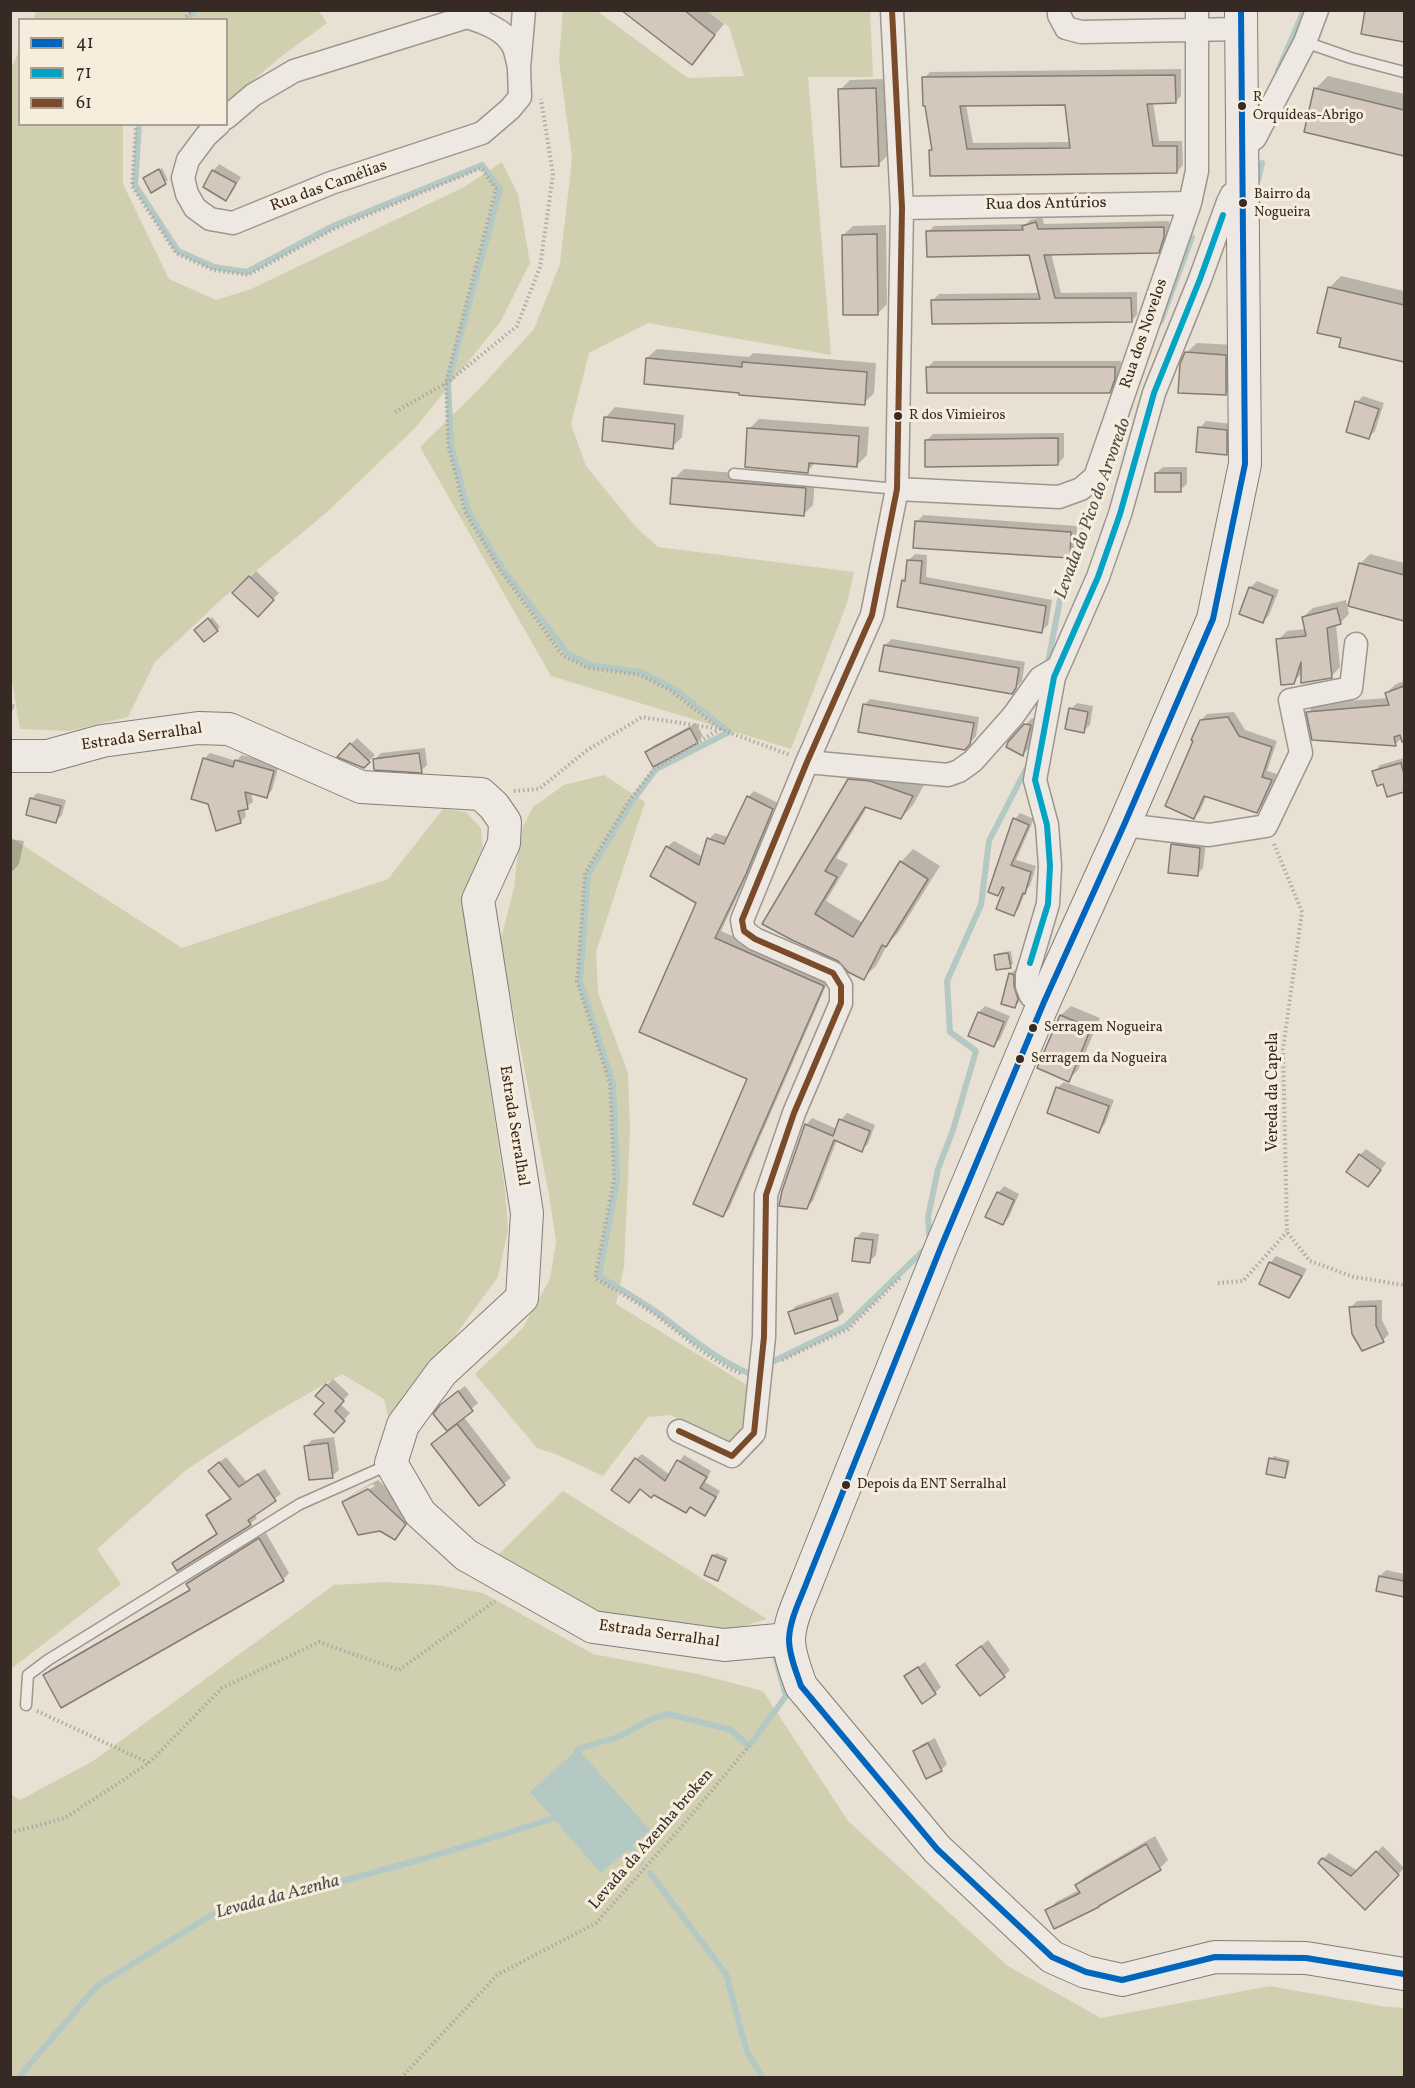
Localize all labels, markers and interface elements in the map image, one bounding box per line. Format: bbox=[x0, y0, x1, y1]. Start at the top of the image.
legend bbox=[18, 18, 228, 126]
text: 41 bbox=[76, 31, 94, 56]
text: 71 bbox=[76, 61, 92, 86]
place label: R Orquídeas-Abrigo bbox=[1253, 90, 1364, 122]
text: 61 bbox=[76, 91, 92, 116]
marker: R Orquídeas-Abrigo bbox=[1236, 100, 1248, 112]
street label: Rua das Camélias bbox=[268, 157, 390, 217]
place label: Bairro da Nogueira bbox=[1254, 187, 1311, 220]
street label: Rua dos Antúrios bbox=[985, 194, 1107, 216]
marker: Bairro da Nogueira bbox=[1237, 197, 1249, 209]
street label: Rua dos Novelos bbox=[1117, 277, 1173, 391]
place label: R dos Vimieiros bbox=[909, 408, 1005, 424]
marker: R dos Vimieiros bbox=[892, 410, 904, 422]
water label: Levada do Pico do Arvoredo bbox=[1051, 416, 1137, 602]
street label: Estrada Serralhal bbox=[80, 720, 204, 756]
place label: Serragem Nogueira bbox=[1044, 1020, 1163, 1036]
marker: Serragem Nogueira bbox=[1027, 1022, 1039, 1034]
street label: Vereda da Capela bbox=[1264, 1032, 1284, 1152]
place label: Serragem da Nogueira bbox=[1031, 1051, 1167, 1067]
marker: Serragem da Nogueira bbox=[1014, 1053, 1026, 1065]
street label: Estrada Serralhal bbox=[494, 1064, 532, 1188]
place label: Depois da ENT Serralhal bbox=[857, 1477, 1007, 1493]
marker: Depois da ENT Serralhal bbox=[840, 1479, 852, 1491]
street label: Estrada Serralhal bbox=[597, 1617, 721, 1653]
street label: Levada da Azenha broken bbox=[586, 1766, 718, 1914]
water label: Levada da Azenha bbox=[214, 1871, 342, 1925]

